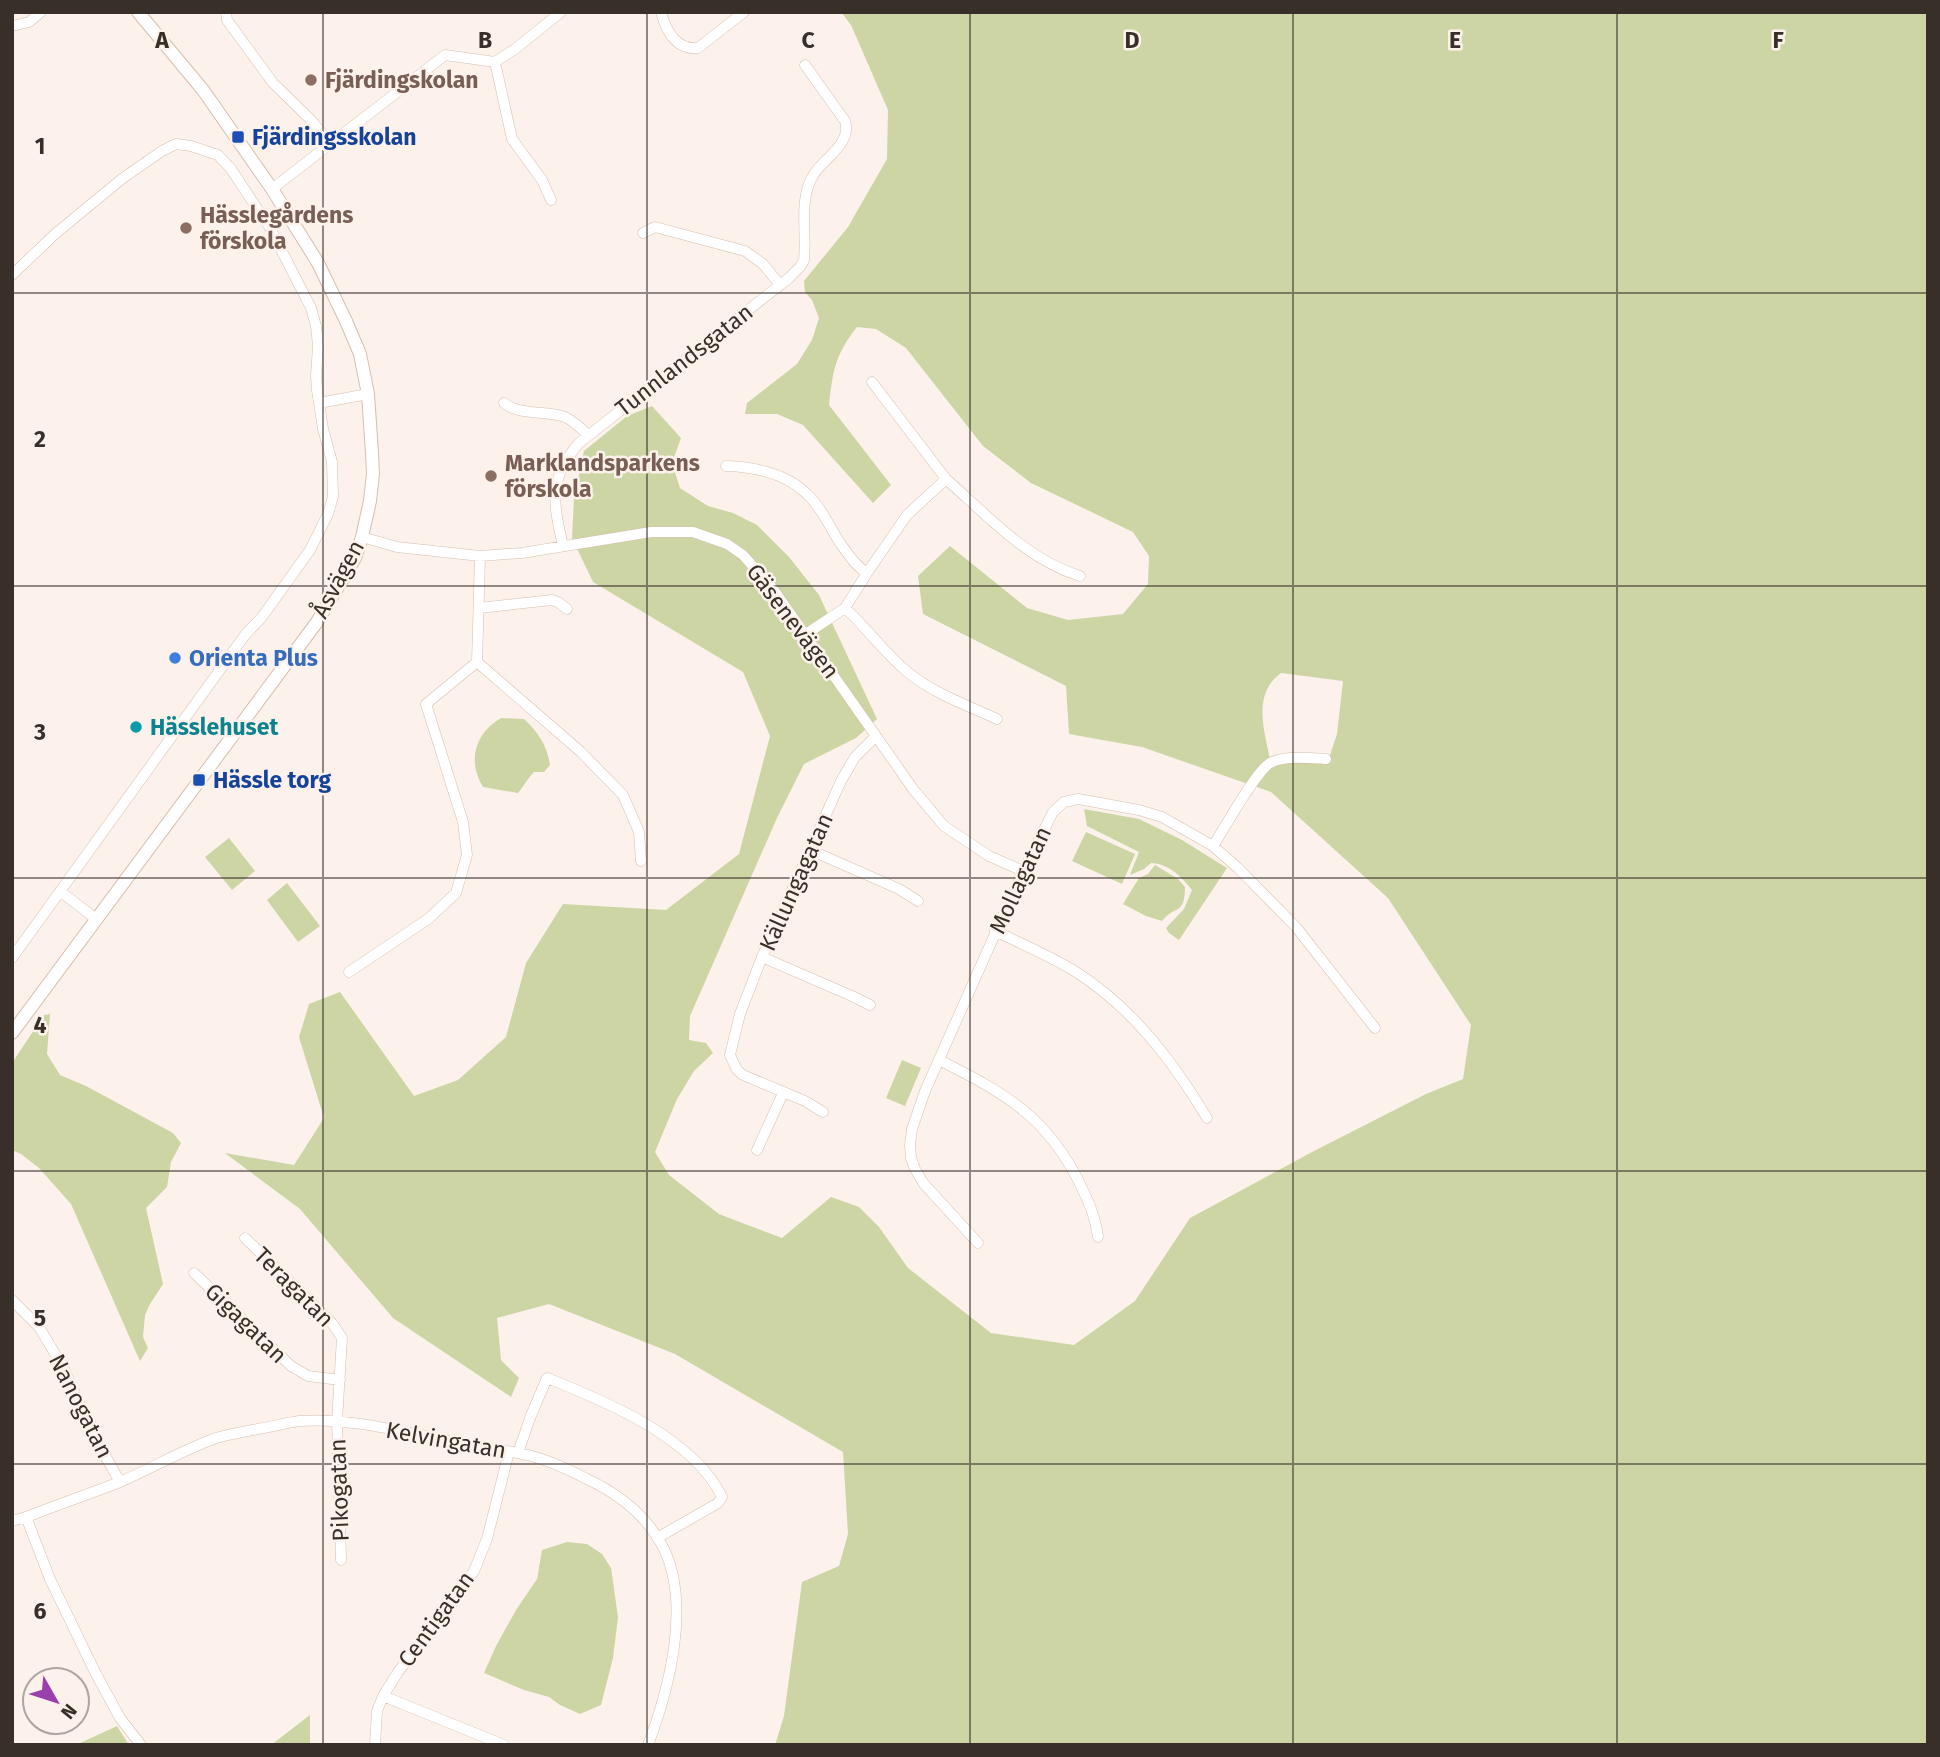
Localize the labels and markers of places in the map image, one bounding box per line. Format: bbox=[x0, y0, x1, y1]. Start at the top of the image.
place label: Fjärdingskolan bbox=[325, 66, 479, 94]
marker: Fjärdingskolan bbox=[303, 72, 319, 88]
place label: Fjärdingsskolan bbox=[252, 123, 417, 151]
marker: Fjärdingsskolan bbox=[230, 129, 246, 145]
place label: Hässlegårdens förskola bbox=[200, 201, 353, 255]
marker: Hässlegårdens förskola bbox=[178, 220, 194, 236]
place label: Marklandsparkens förskola bbox=[505, 449, 700, 503]
marker: Marklandsparkens förskola bbox=[483, 468, 499, 484]
place label: Orienta Plus bbox=[189, 644, 318, 672]
marker: Orienta Plus bbox=[167, 650, 183, 666]
place label: Hässlehuset bbox=[150, 713, 279, 741]
marker: Hässlehuset bbox=[128, 719, 144, 735]
place label: Hässle torg bbox=[213, 766, 331, 794]
marker: Hässle torg bbox=[191, 772, 207, 788]

